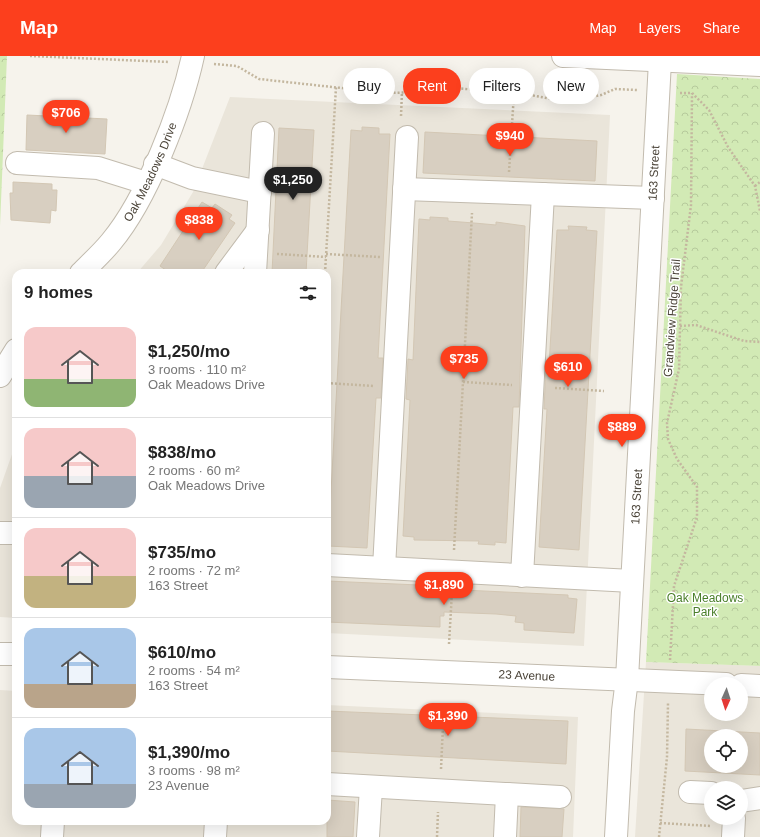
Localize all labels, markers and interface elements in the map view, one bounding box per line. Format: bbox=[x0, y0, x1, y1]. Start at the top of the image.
text: Map bbox=[20, 17, 58, 38]
text: Map bbox=[589, 20, 617, 36]
text: Layers bbox=[639, 20, 681, 36]
text: Share bbox=[703, 20, 740, 36]
chip: Buy bbox=[343, 68, 395, 104]
chip: Rent bbox=[403, 68, 461, 104]
chip: Filters bbox=[469, 68, 535, 104]
chip: New bbox=[543, 68, 599, 104]
pin: $706 bbox=[42, 100, 90, 134]
text: $706 bbox=[52, 105, 80, 120]
street label: Oak Meadows Drive bbox=[121, 120, 180, 224]
pin: $940 bbox=[486, 123, 534, 157]
text: $940 bbox=[496, 128, 524, 143]
street label: 163 Street bbox=[646, 144, 663, 201]
pin: $1,250 bbox=[260, 167, 326, 201]
text: $1,250 bbox=[273, 172, 313, 187]
pin: $838 bbox=[175, 207, 223, 241]
text: $838 bbox=[185, 212, 213, 227]
street label: Grandview Ridge Trail bbox=[661, 259, 683, 377]
icon: filters bbox=[297, 282, 319, 304]
text: 9 homes bbox=[24, 283, 93, 302]
text: $1,250/mo bbox=[148, 342, 230, 361]
icon: home bbox=[56, 343, 104, 391]
pin: $735 bbox=[440, 346, 488, 380]
text: $735 bbox=[450, 351, 478, 366]
pin: $610 bbox=[544, 354, 592, 388]
text: $610 bbox=[554, 359, 582, 374]
text: 3 rooms · 110 m² bbox=[148, 362, 246, 377]
text: Oak Meadows Drive bbox=[148, 377, 265, 392]
pin: $889 bbox=[598, 414, 646, 448]
text: $889 bbox=[608, 419, 636, 434]
text: $838/mo bbox=[148, 443, 216, 462]
icon: home bbox=[56, 444, 104, 492]
text: 2 rooms · 60 m² bbox=[148, 463, 240, 478]
street label: 163 Street bbox=[628, 468, 645, 525]
text: Oak Meadows Drive bbox=[148, 478, 265, 493]
text: $735/mo bbox=[148, 543, 216, 562]
icon: home bbox=[56, 544, 104, 592]
text: 2 rooms · 72 m² bbox=[148, 563, 240, 578]
pin: $1,890 bbox=[411, 572, 477, 606]
text: $1,890 bbox=[424, 577, 464, 592]
text: 163 Street bbox=[148, 578, 208, 593]
park label: Oak Meadows Park bbox=[667, 591, 743, 619]
text: $610/mo bbox=[148, 643, 216, 662]
icon: home bbox=[56, 644, 104, 692]
text: 2 rooms · 54 m² bbox=[148, 663, 240, 678]
street label: 23 Avenue bbox=[498, 667, 556, 684]
north arrow bbox=[704, 677, 748, 721]
map controls bbox=[704, 677, 748, 825]
text: 163 Street bbox=[148, 678, 208, 693]
pin: $1,390 bbox=[415, 703, 481, 737]
text: $1,390 bbox=[428, 708, 468, 723]
button: locate bbox=[704, 729, 748, 773]
text: $1,390/mo bbox=[148, 743, 230, 762]
icon: home bbox=[56, 744, 104, 792]
text: 3 rooms · 98 m² bbox=[148, 763, 240, 778]
text: 23 Avenue bbox=[148, 778, 209, 793]
button: layers bbox=[704, 781, 748, 825]

